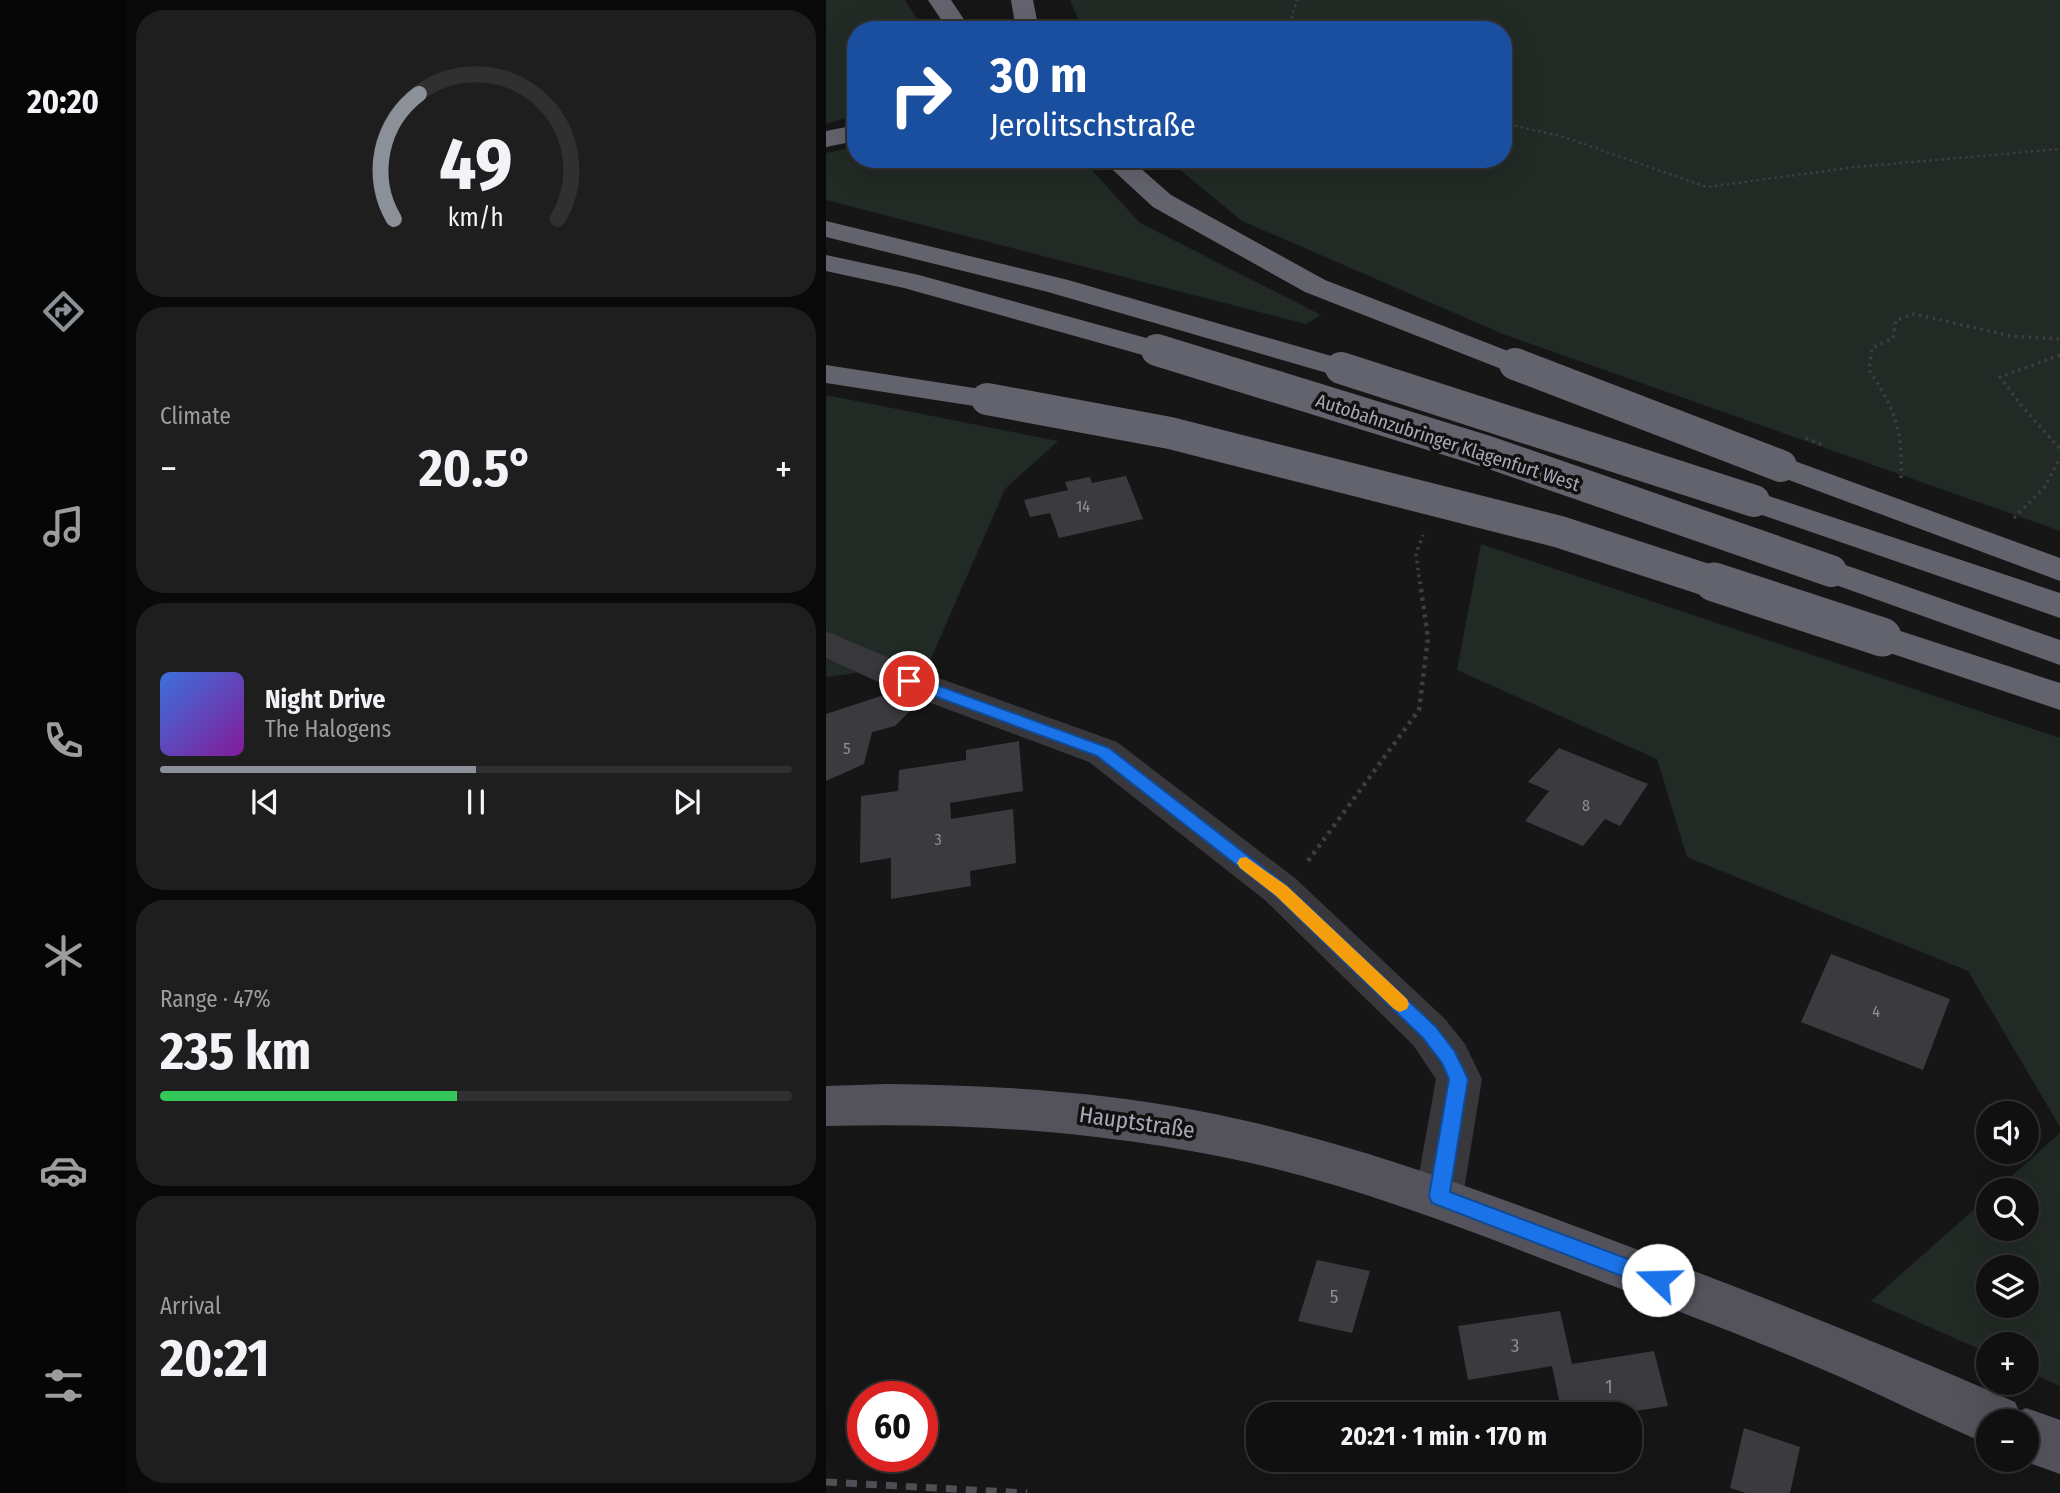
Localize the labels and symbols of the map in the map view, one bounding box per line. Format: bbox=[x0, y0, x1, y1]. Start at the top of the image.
street label: Autobahnzubringer Klagenfurt West bbox=[1313, 389, 1583, 496]
house number: 14 bbox=[1076, 497, 1090, 516]
pin bbox=[879, 651, 939, 711]
house number: 5 bbox=[843, 739, 851, 758]
house number: 8 bbox=[1582, 796, 1590, 815]
house number: 3 bbox=[934, 830, 942, 849]
house number: 4 bbox=[1872, 1002, 1880, 1021]
street label: Hauptstraße bbox=[1077, 1100, 1197, 1144]
position arrow bbox=[1621, 1243, 1695, 1317]
house number: 5 bbox=[1330, 1285, 1338, 1308]
house number: 3 bbox=[1511, 1334, 1519, 1357]
house number: 1 bbox=[1605, 1375, 1613, 1398]
speed limit sign: 60 bbox=[847, 1381, 938, 1472]

